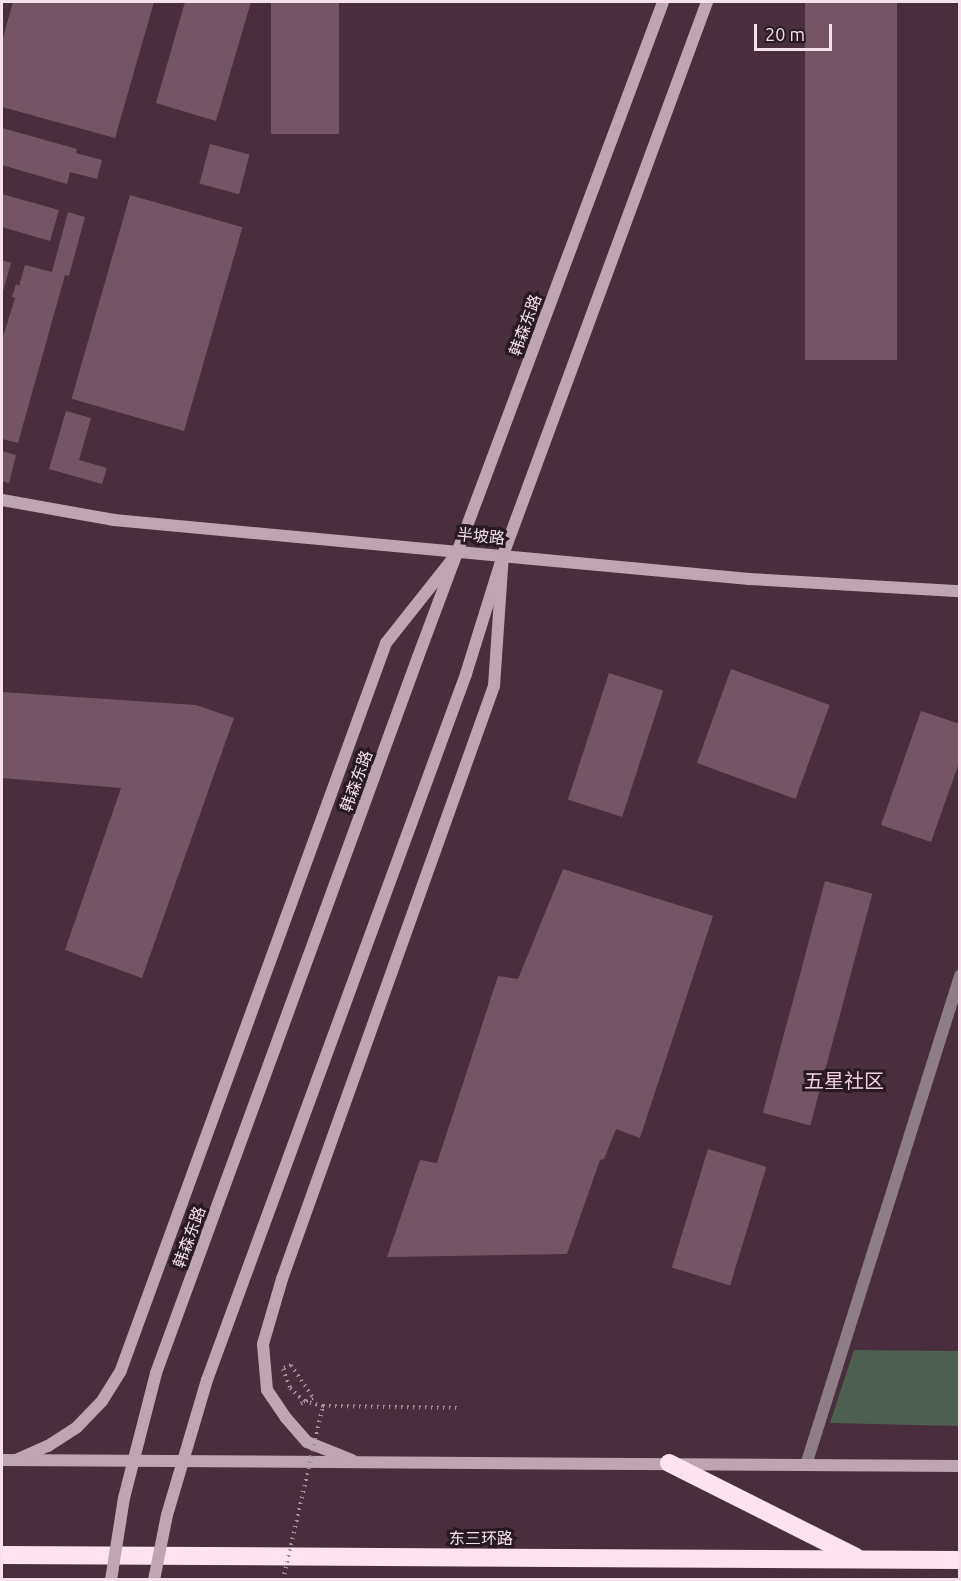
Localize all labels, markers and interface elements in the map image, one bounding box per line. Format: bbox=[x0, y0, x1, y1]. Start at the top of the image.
scale bar bbox=[757, 12, 835, 50]
text: 20 m bbox=[765, 24, 805, 44]
street label: 韩森东路 bbox=[505, 292, 545, 358]
street label: 半坡路 bbox=[456, 524, 506, 548]
street label: 韩森东路 bbox=[336, 748, 376, 814]
district label: 五星社区 bbox=[804, 1068, 884, 1092]
street label: 韩森东路 bbox=[169, 1204, 209, 1270]
street label: 东三环路 bbox=[449, 1528, 513, 1548]

